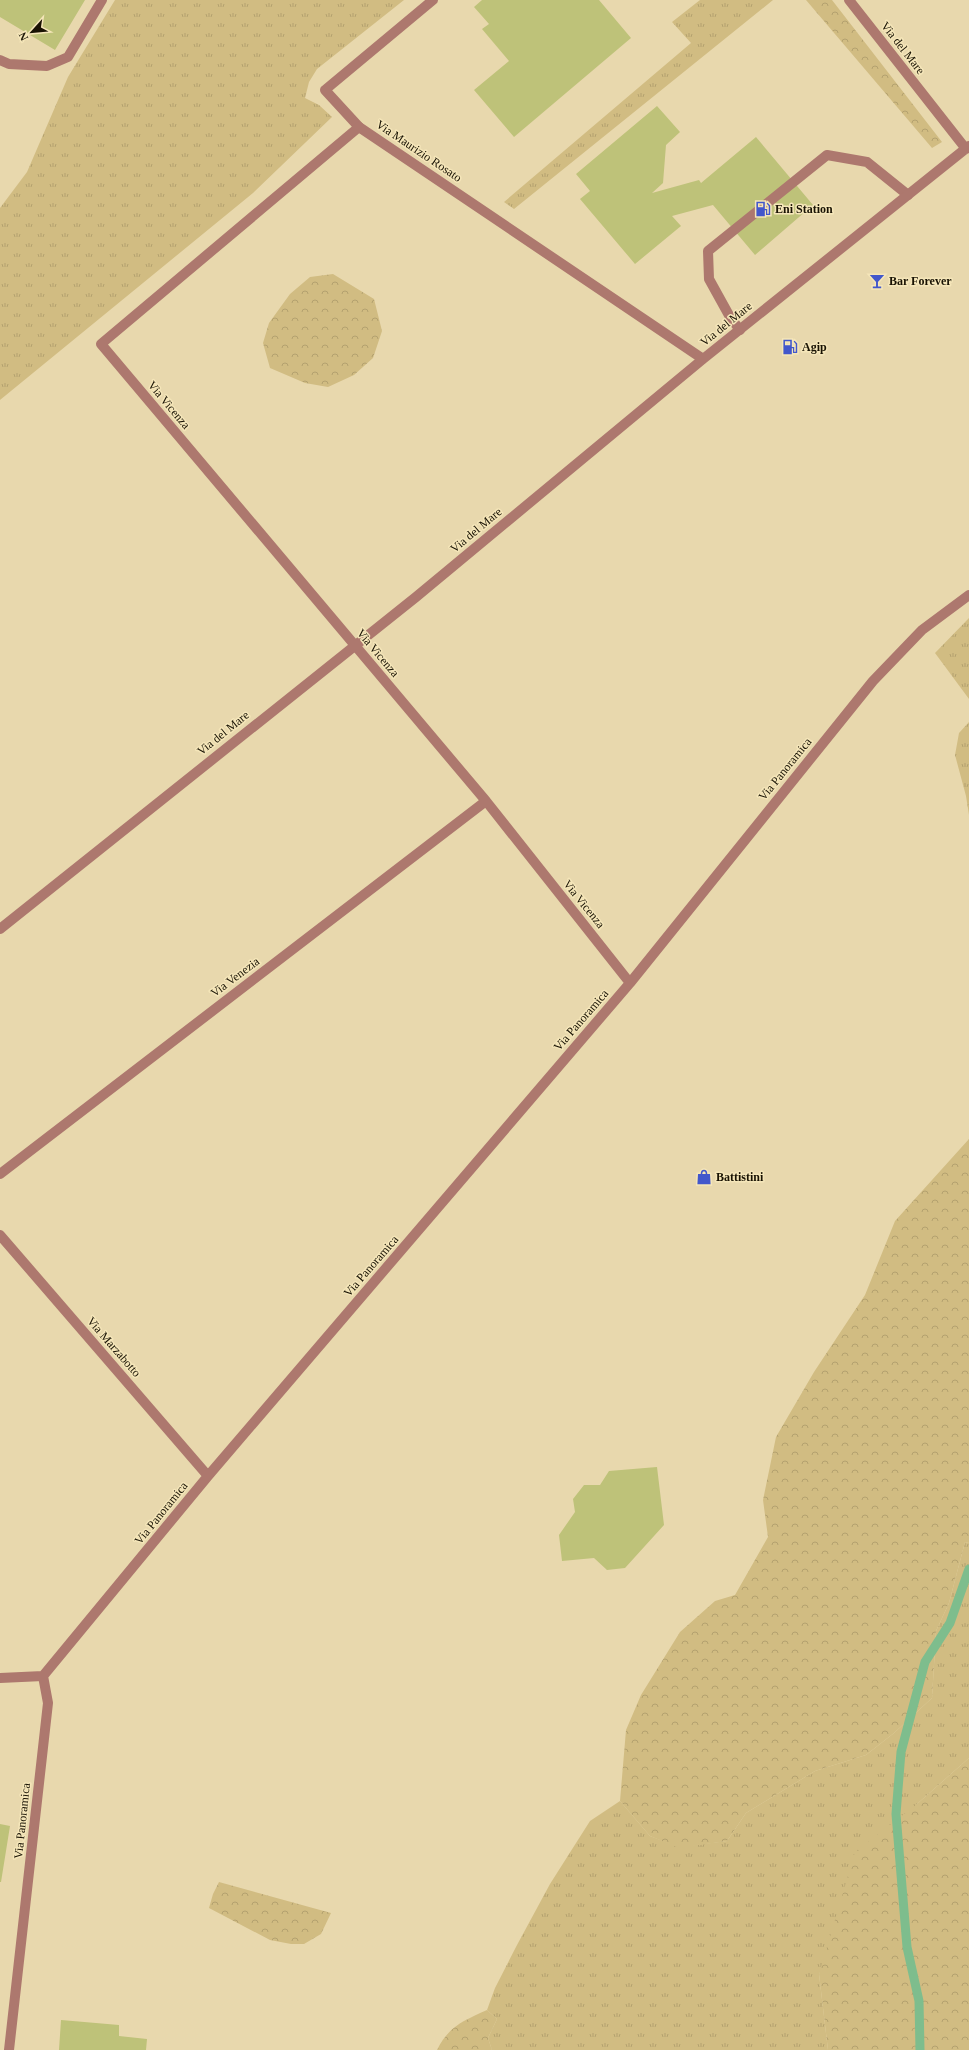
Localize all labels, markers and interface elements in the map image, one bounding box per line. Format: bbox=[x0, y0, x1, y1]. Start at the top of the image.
north arrow bbox=[12, 12, 52, 52]
street label: Via del Mare bbox=[878, 19, 928, 77]
text: N bbox=[16, 30, 30, 43]
street label: Via Maurizio Rosato bbox=[374, 117, 464, 185]
fuel station icon: Eni Station bbox=[754, 200, 772, 218]
place label: Eni Station bbox=[775, 202, 833, 216]
bar icon: Bar Forever bbox=[868, 272, 886, 290]
place label: Bar Forever bbox=[889, 274, 952, 288]
street label: Via del Mare bbox=[697, 299, 755, 349]
fuel station icon: Agip bbox=[781, 338, 799, 356]
place label: Agip bbox=[802, 340, 827, 354]
street label: Via Vicenza bbox=[145, 378, 193, 432]
street label: Via del Mare bbox=[448, 505, 504, 555]
street label: Via Vicenza bbox=[354, 626, 402, 680]
street label: Via del Mare bbox=[194, 708, 252, 758]
street label: Via Panoramica bbox=[756, 734, 815, 803]
street label: Via Vicenza bbox=[560, 877, 608, 931]
street label: Via Venezia bbox=[208, 954, 263, 1000]
street label: Via Panoramica bbox=[551, 986, 612, 1053]
shop icon: Battistini bbox=[695, 1168, 713, 1186]
place label: Battistini bbox=[716, 1170, 764, 1184]
street label: Via Panoramica bbox=[341, 1232, 402, 1299]
street label: Via Marzabotto bbox=[84, 1314, 144, 1380]
street label: Via Panoramica bbox=[132, 1478, 191, 1547]
street label: Via Panoramica bbox=[11, 1782, 33, 1860]

